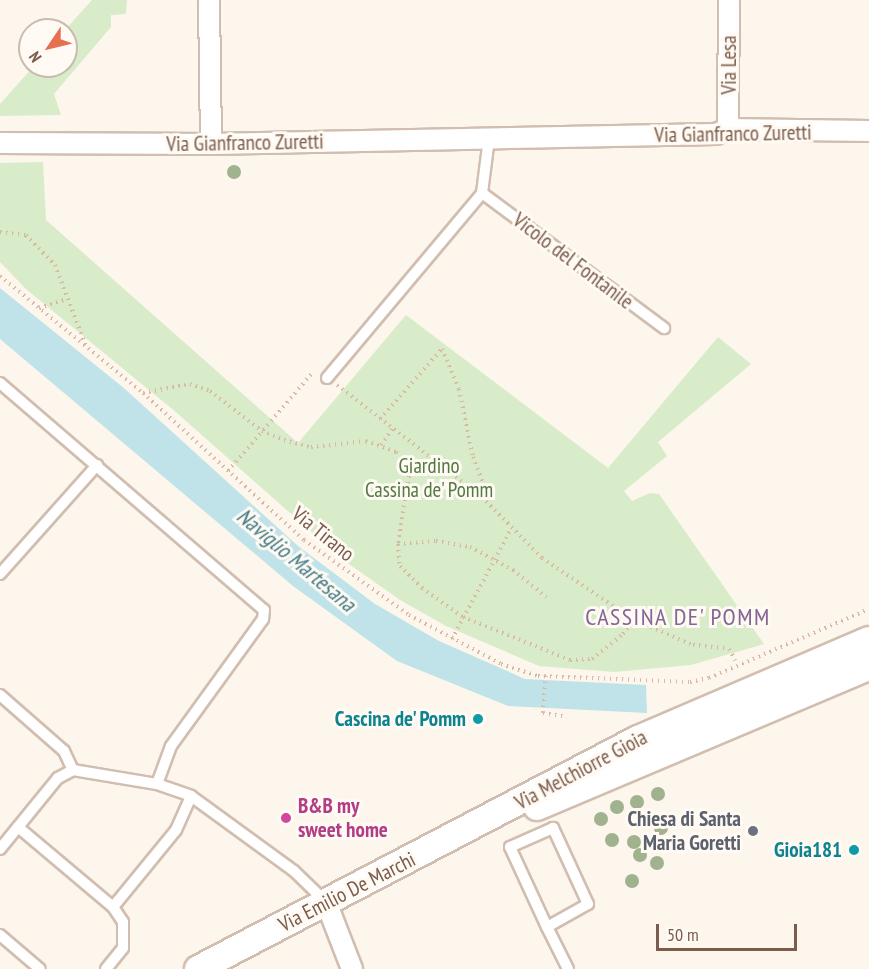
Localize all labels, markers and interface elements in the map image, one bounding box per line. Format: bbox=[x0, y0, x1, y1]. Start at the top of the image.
north arrow bbox=[18, 18, 78, 78]
street label: Via Lesa bbox=[716, 35, 742, 95]
text: N bbox=[24, 48, 46, 66]
street label: Via Gianfranco Zuretti bbox=[654, 120, 812, 148]
street label: Via Gianfranco Zuretti bbox=[166, 129, 324, 157]
street label: Vicolo del Fontanile bbox=[508, 207, 638, 315]
park label: Giardino Cassina de' Pomm bbox=[364, 453, 494, 503]
street label: Via Tirano bbox=[287, 501, 359, 567]
water label: Naviglio Martesana bbox=[231, 503, 361, 617]
district label: CASSINA DE' POMM bbox=[584, 603, 772, 631]
place label: Cascina de' Pomm bbox=[333, 706, 466, 732]
marker: Cascina de' Pomm bbox=[471, 712, 485, 726]
street label: Via Melchiorre Gioia bbox=[511, 725, 651, 815]
place label: B&B my sweet home bbox=[298, 793, 388, 843]
place label: Chiesa di Santa Maria Goretti bbox=[627, 806, 741, 856]
marker: B&B my sweet home bbox=[279, 811, 293, 825]
marker: Chiesa di Santa Maria Goretti bbox=[746, 824, 760, 838]
place label: Gioia181 bbox=[774, 837, 842, 863]
marker: Gioia181 bbox=[847, 843, 861, 857]
street label: Via Emilio De Marchi bbox=[274, 847, 420, 937]
scale bar bbox=[659, 912, 800, 950]
text: 50 m bbox=[667, 923, 699, 946]

